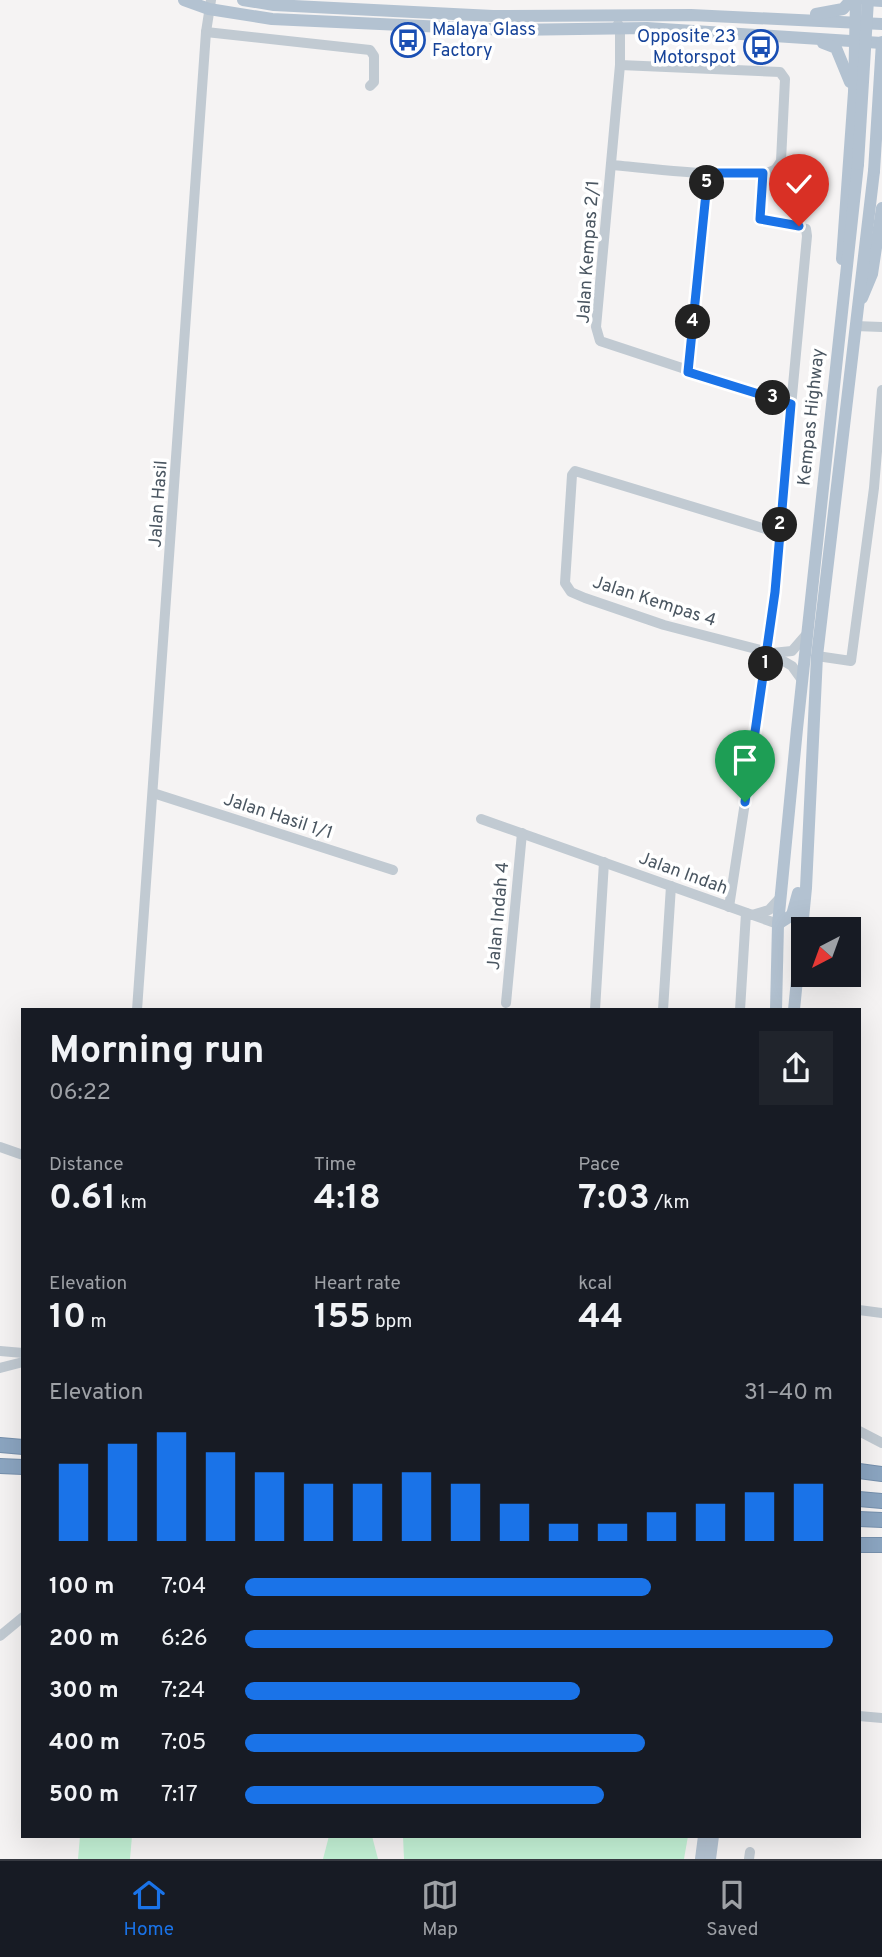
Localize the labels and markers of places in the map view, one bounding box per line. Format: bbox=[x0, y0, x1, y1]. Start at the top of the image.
place label: Malaya Glass Factory bbox=[432, 19, 536, 63]
bus stop icon: Malaya Glass Factory bbox=[389, 21, 427, 59]
place label: Opposite 23 Motorspot bbox=[637, 26, 736, 70]
bus stop icon: Opposite 23 Motorspot bbox=[742, 28, 780, 66]
pin bbox=[769, 154, 829, 226]
pin: 5 bbox=[690, 166, 724, 200]
pin: 4 bbox=[676, 304, 710, 340]
pin: 3 bbox=[756, 380, 790, 416]
pin: 2 bbox=[762, 508, 798, 542]
pin: 1 bbox=[748, 646, 784, 682]
pin bbox=[715, 730, 775, 802]

